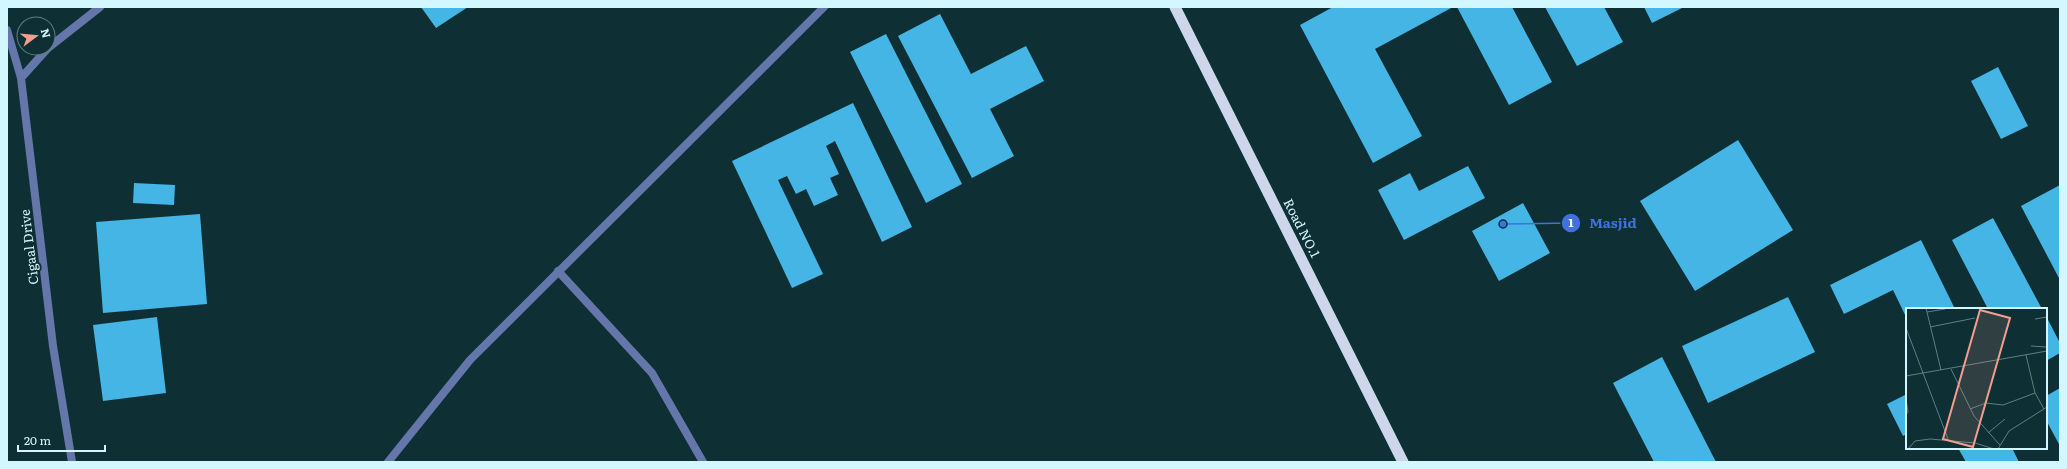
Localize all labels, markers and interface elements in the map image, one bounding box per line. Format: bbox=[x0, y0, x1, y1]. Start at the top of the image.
north arrow bbox=[16, 16, 56, 56]
text: N bbox=[38, 26, 56, 40]
street label: Road NO.1 bbox=[1279, 195, 1325, 261]
street label: Cigaal Drive bbox=[14, 208, 43, 286]
callout: Masjid bbox=[1561, 210, 1644, 236]
text: Masjid bbox=[1589, 212, 1637, 232]
text: 1 bbox=[1569, 213, 1574, 231]
inset map bbox=[1906, 308, 2047, 449]
scale bar bbox=[18, 427, 105, 453]
text: 20 m bbox=[24, 431, 51, 449]

